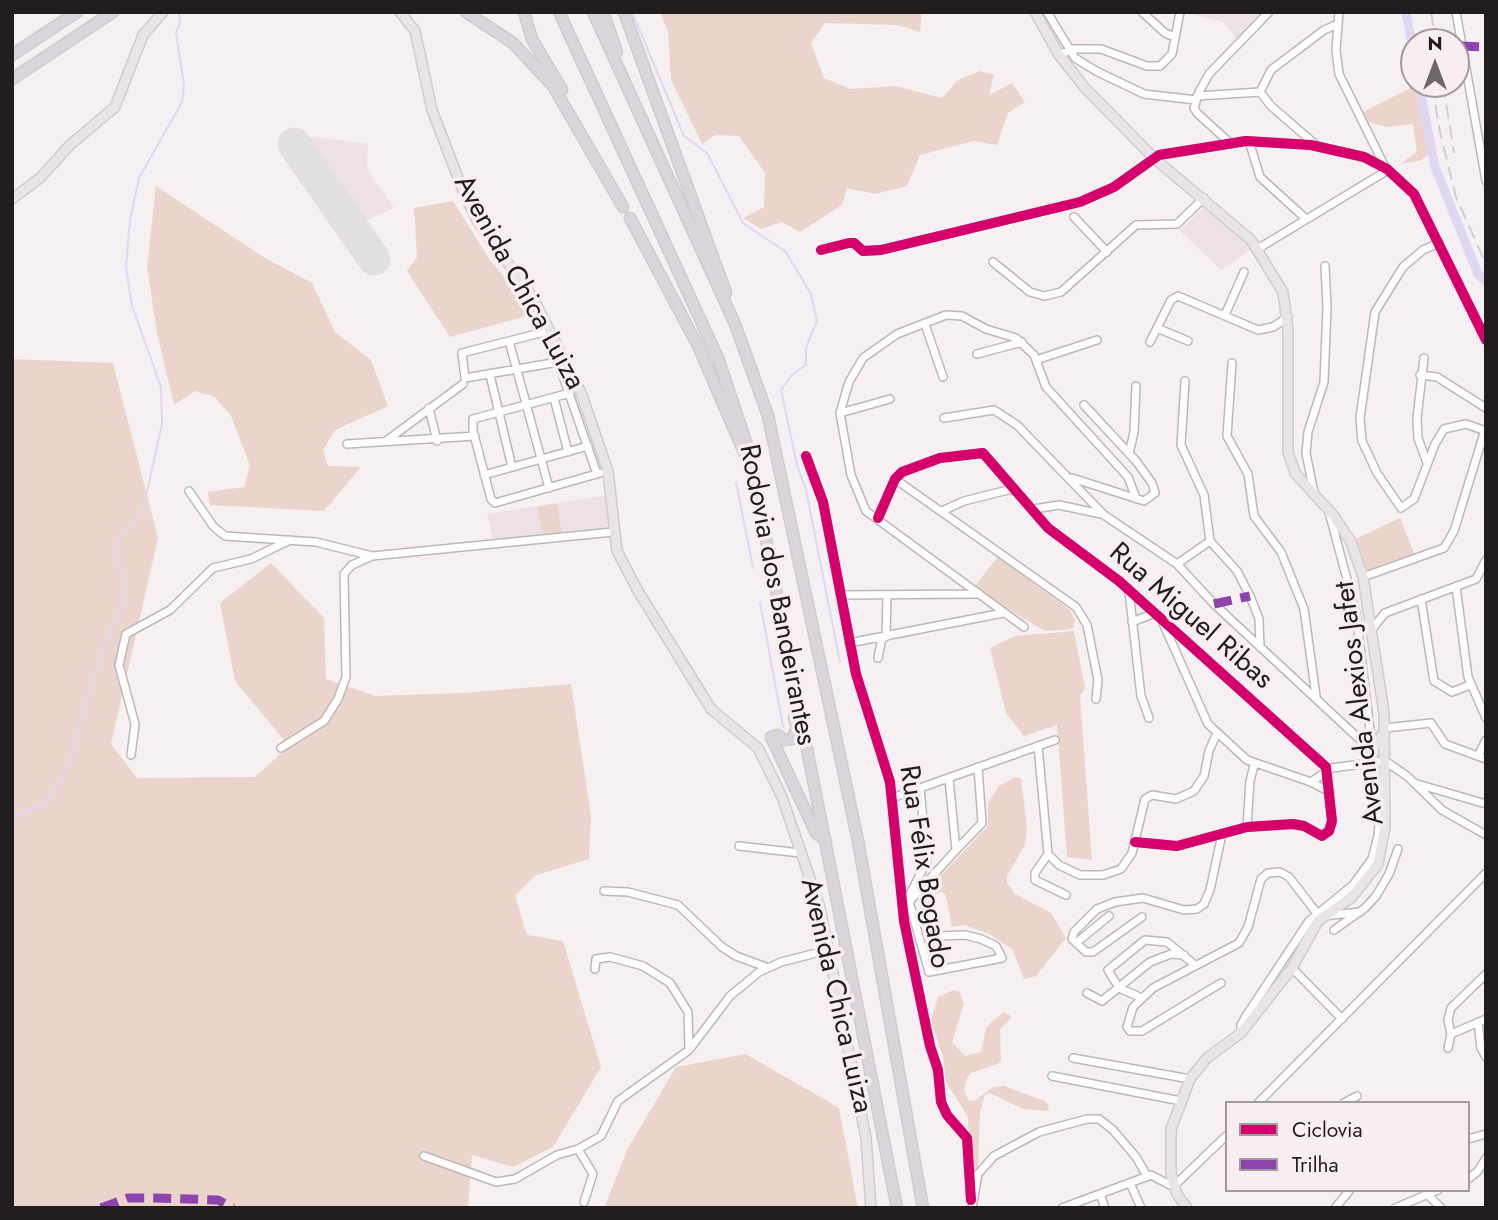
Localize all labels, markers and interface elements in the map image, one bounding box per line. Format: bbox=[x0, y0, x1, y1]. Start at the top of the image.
north arrow bbox=[1400, 28, 1470, 98]
text: N bbox=[1427, 30, 1443, 57]
street label: Avenida Chica Luiza bbox=[445, 170, 591, 396]
street label: Rodovia dos Bandeirantes bbox=[730, 442, 822, 748]
street label: Rua Miguel Ribas bbox=[1101, 537, 1279, 697]
street label: Avenida Alexios Jafet bbox=[1329, 579, 1393, 827]
street label: Rua Félix Bogado bbox=[890, 763, 956, 971]
street label: Avenida Chica Luiza bbox=[792, 875, 878, 1117]
legend bbox=[1225, 1101, 1470, 1192]
text: Ciclovia bbox=[1292, 1115, 1363, 1145]
text: Trilha bbox=[1292, 1150, 1339, 1180]

